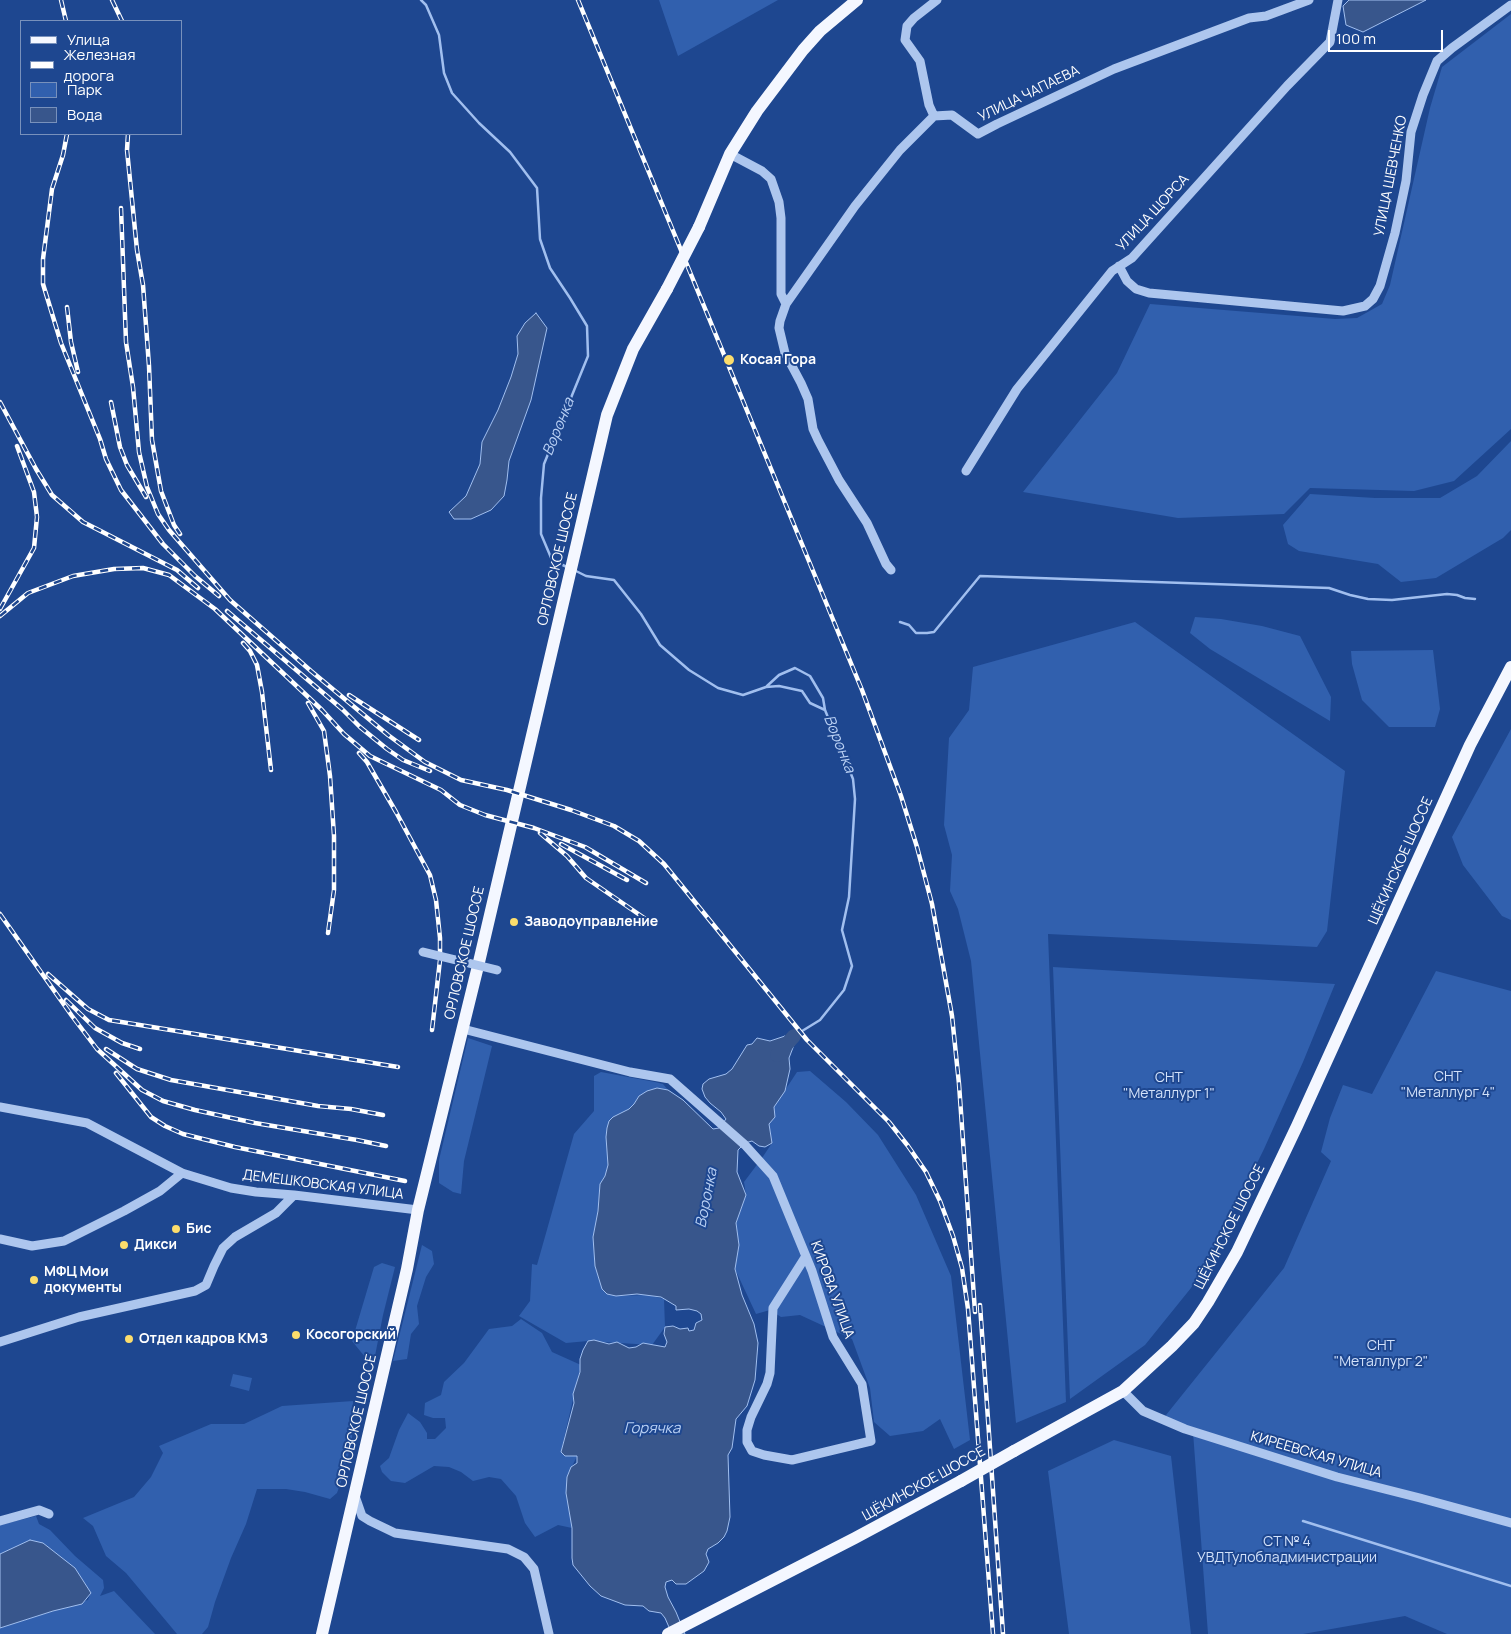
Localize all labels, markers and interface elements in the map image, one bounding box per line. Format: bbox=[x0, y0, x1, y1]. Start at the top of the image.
legend bbox=[20, 20, 182, 135]
scale bar bbox=[1331, 20, 1446, 52]
text: 100 m bbox=[1336, 28, 1376, 49]
text: Улица bbox=[67, 29, 110, 50]
text: Железная дорога bbox=[64, 44, 135, 86]
street label: УЛИЦА ЧАПАЕВА bbox=[976, 62, 1082, 126]
text: Парк bbox=[67, 79, 102, 100]
text: Вода bbox=[67, 104, 102, 125]
street label: УЛИЦА ШЕВЧЕНКО bbox=[1371, 114, 1411, 238]
street label: УЛИЦА ЩОРСА bbox=[1113, 171, 1193, 255]
place label: Косая Гора bbox=[740, 352, 816, 368]
marker: Косая Гора bbox=[722, 353, 736, 367]
water label: Воронка bbox=[539, 396, 579, 458]
street label: ОРЛОВСКОЕ ШОССЕ bbox=[534, 491, 582, 627]
water label: Воронка bbox=[819, 713, 859, 775]
street label: ЩЁКИНСКОЕ ШОССЕ bbox=[1365, 795, 1437, 927]
street label: ОРЛОВСКОЕ ШОССЕ bbox=[441, 885, 489, 1021]
place label: Заводоуправление bbox=[524, 914, 658, 930]
marker: Заводоуправление bbox=[508, 916, 520, 928]
park label: СНТ "Металлург 4" bbox=[1401, 1069, 1495, 1102]
park label: СНТ "Металлург 1" bbox=[1123, 1070, 1215, 1102]
street label: ЩЁКИНСКОЕ ШОССЕ bbox=[1191, 1162, 1269, 1292]
street label: ДЕМЕШКОВСКАЯ УЛИЦА bbox=[242, 1167, 404, 1203]
water label: Воронка bbox=[692, 1167, 722, 1229]
place label: Бис bbox=[186, 1221, 212, 1237]
marker: Бис bbox=[170, 1223, 182, 1235]
place label: Дикси bbox=[134, 1237, 177, 1253]
marker: Дикси bbox=[118, 1239, 130, 1251]
street label: КИРОВА УЛИЦА bbox=[807, 1239, 857, 1341]
place label: МФЦ Мои документы bbox=[44, 1264, 122, 1296]
marker: МФЦ Мои документы bbox=[28, 1274, 40, 1286]
place label: Косогорский bbox=[306, 1327, 396, 1343]
marker: Косогорский bbox=[290, 1329, 302, 1341]
place label: Отдел кадров КМЗ bbox=[139, 1331, 268, 1347]
marker: Отдел кадров КМЗ bbox=[123, 1333, 135, 1345]
park label: СНТ "Металлург 2" bbox=[1334, 1338, 1428, 1370]
street label: ОРЛОВСКОЕ ШОССЕ bbox=[333, 1353, 381, 1489]
water label: Горячка bbox=[624, 1420, 680, 1438]
street label: КИРЕЕВСКАЯ УЛИЦА bbox=[1248, 1428, 1384, 1482]
street label: ЩЁКИНСКОЕ ШОССЕ bbox=[860, 1443, 988, 1525]
park label: СТ № 4 УВДТулобладминистрации bbox=[1197, 1534, 1377, 1566]

